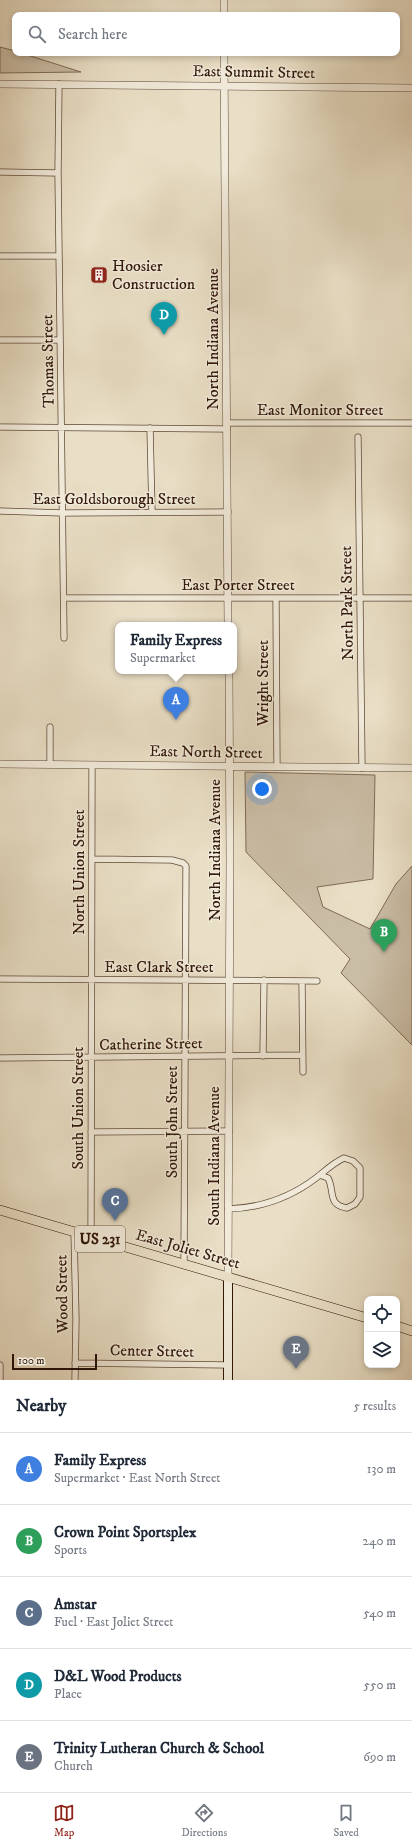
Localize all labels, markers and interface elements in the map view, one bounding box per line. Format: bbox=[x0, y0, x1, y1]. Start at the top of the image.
search box bbox=[12, 12, 400, 56]
icon: search bbox=[26, 23, 48, 45]
text: Search here bbox=[58, 25, 127, 44]
street label: East Summit Street bbox=[193, 61, 315, 83]
place label: Hoosier Construction bbox=[112, 256, 196, 294]
building icon: Hoosier Construction bbox=[89, 265, 109, 285]
street label: North Indiana Avenue bbox=[203, 268, 223, 410]
pin: D bbox=[151, 302, 177, 335]
street label: Thomas Street bbox=[37, 314, 59, 408]
street label: East Monitor Street bbox=[257, 400, 383, 420]
street label: East Goldsborough Street bbox=[32, 489, 196, 509]
street label: North Park Street bbox=[336, 546, 358, 660]
street label: East Porter Street bbox=[181, 575, 295, 595]
popup bbox=[115, 622, 237, 674]
text: Family Express bbox=[130, 631, 222, 650]
street label: Wright Street bbox=[253, 640, 273, 727]
text: Supermarket bbox=[130, 650, 196, 666]
pin: A bbox=[163, 687, 189, 720]
street label: East North Street bbox=[149, 741, 263, 763]
street label: North Indiana Avenue bbox=[205, 779, 225, 921]
your location bbox=[252, 779, 272, 799]
street label: North Union Street bbox=[69, 809, 89, 935]
pin: B bbox=[371, 919, 397, 952]
street label: East Clark Street bbox=[104, 957, 214, 977]
street label: Catherine Street bbox=[99, 1033, 203, 1055]
street label: South Union Street bbox=[68, 1047, 88, 1169]
street label: South John Street bbox=[162, 1066, 182, 1178]
street label: South Indiana Avenue bbox=[204, 1086, 224, 1226]
pin: C bbox=[102, 1188, 128, 1221]
street label: East Joliet Street bbox=[133, 1225, 243, 1273]
road number: US 231 bbox=[75, 1226, 125, 1252]
street label: Wood Street bbox=[51, 1254, 73, 1335]
map controls bbox=[364, 1296, 400, 1368]
button: locate bbox=[364, 1296, 400, 1332]
button: layers bbox=[364, 1332, 400, 1368]
pin: E bbox=[283, 1336, 309, 1369]
street label: Center Street bbox=[110, 1340, 194, 1362]
scale bar bbox=[12, 1352, 97, 1371]
text: 100 m bbox=[18, 1354, 44, 1368]
text: Nearby bbox=[16, 1395, 66, 1417]
text: 5 results bbox=[354, 1398, 396, 1414]
text: Family Express bbox=[54, 1451, 146, 1470]
text: A bbox=[25, 1461, 33, 1477]
text: 130 m bbox=[367, 1461, 396, 1477]
text: Supermarket · East North Street bbox=[54, 1470, 221, 1486]
text: Crown Point Sportsplex bbox=[54, 1523, 196, 1542]
text: B bbox=[25, 1533, 33, 1549]
text: 240 m bbox=[363, 1533, 396, 1549]
text: Sports bbox=[54, 1542, 87, 1558]
text: Amstar bbox=[54, 1595, 97, 1614]
text: C bbox=[25, 1605, 33, 1621]
text: 540 m bbox=[363, 1605, 396, 1621]
text: Fuel · East Joliet Street bbox=[54, 1614, 173, 1630]
text: D&L Wood Products bbox=[54, 1667, 182, 1686]
text: D bbox=[24, 1677, 34, 1693]
text: 550 m bbox=[364, 1677, 396, 1693]
text: Place bbox=[54, 1686, 82, 1702]
text: Trinity Lutheran Church & School bbox=[54, 1739, 264, 1758]
text: E bbox=[24, 1749, 34, 1765]
text: 690 m bbox=[363, 1749, 396, 1765]
text: Church bbox=[54, 1758, 93, 1774]
tab: Map bbox=[53, 1802, 75, 1840]
tab: Directions bbox=[182, 1802, 227, 1840]
tab: Saved bbox=[334, 1802, 359, 1840]

